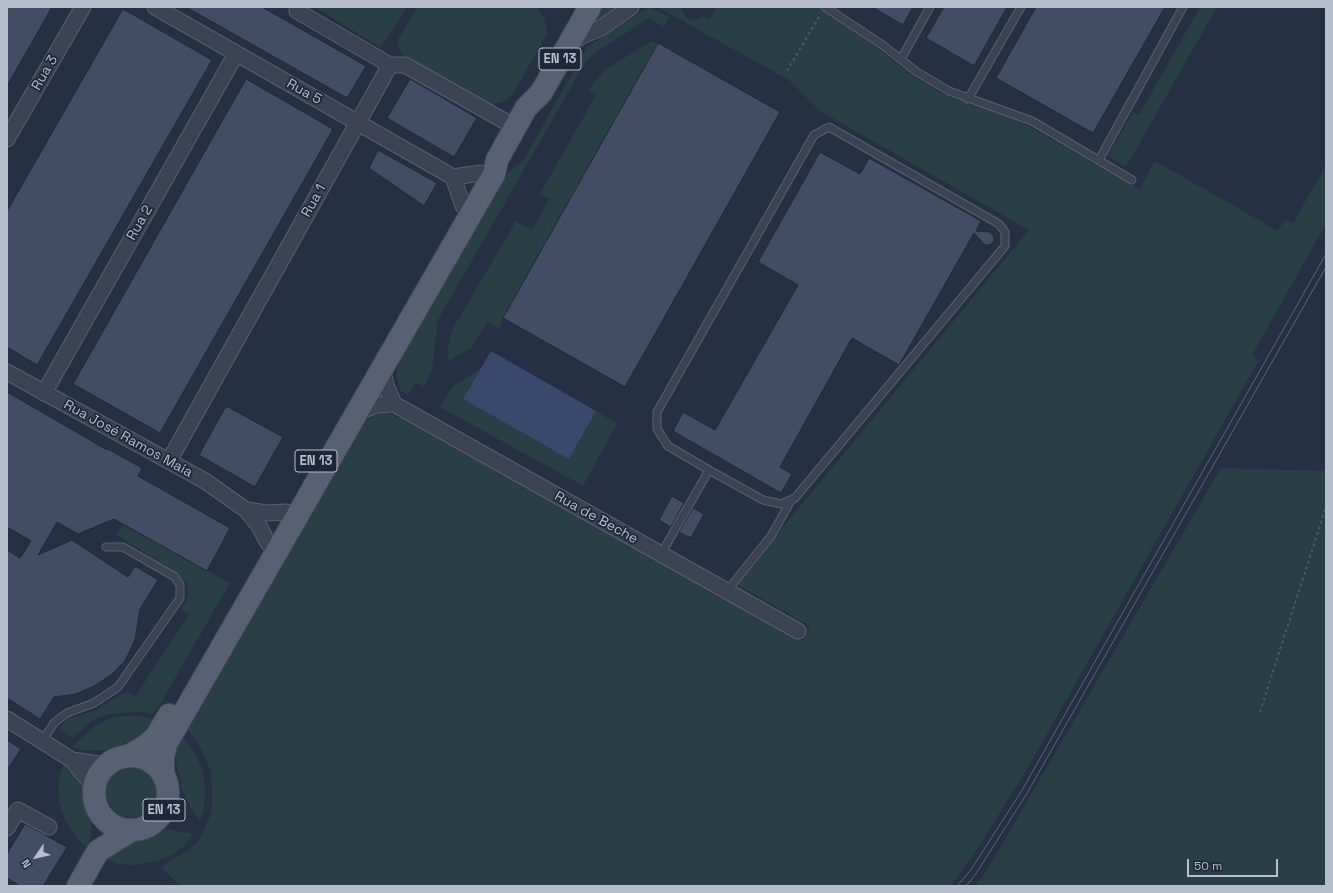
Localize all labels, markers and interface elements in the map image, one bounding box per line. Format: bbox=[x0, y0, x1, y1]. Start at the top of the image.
road number: EN 13 bbox=[539, 48, 581, 70]
street label: Rua 3 bbox=[28, 53, 62, 93]
street label: Rua 5 bbox=[284, 76, 324, 108]
street label: Rua 1 bbox=[298, 182, 330, 220]
street label: Rua 2 bbox=[123, 203, 157, 243]
street label: Rua José Ramos Maia bbox=[60, 396, 196, 482]
road number: EN 13 bbox=[295, 450, 337, 472]
street label: Rua de Beche bbox=[551, 488, 641, 548]
road number: EN 13 bbox=[143, 799, 185, 821]
north arrow bbox=[16, 837, 56, 877]
scale bar bbox=[1189, 851, 1280, 877]
text: N bbox=[18, 857, 34, 871]
text: 50 m bbox=[1194, 858, 1222, 874]

